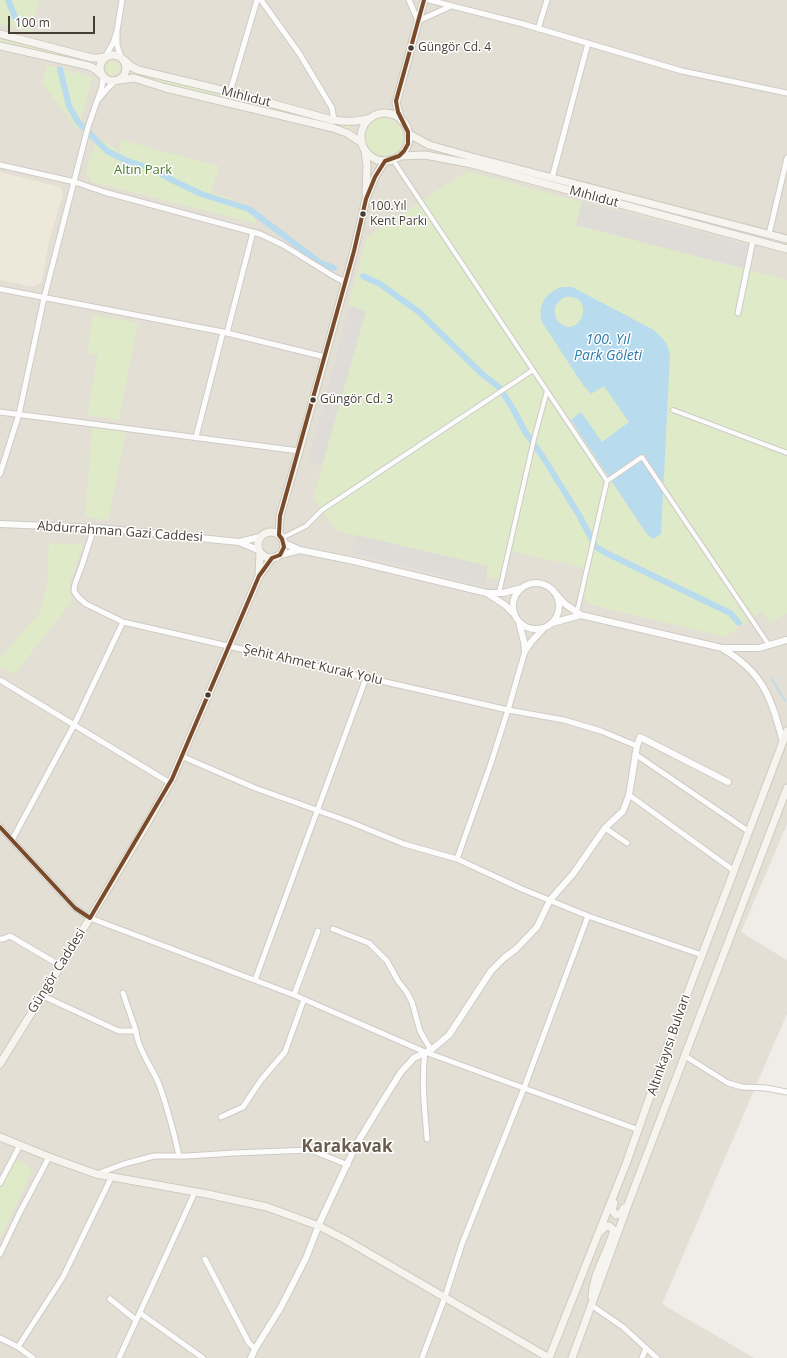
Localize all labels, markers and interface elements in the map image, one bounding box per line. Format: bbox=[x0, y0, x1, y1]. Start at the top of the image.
scale bar bbox=[10, 8, 97, 34]
text: 100 m bbox=[15, 14, 50, 31]
place label: Güngör Cd. 4 bbox=[418, 41, 491, 55]
marker: Güngör Cd. 4 bbox=[406, 43, 416, 53]
street label: Mıhlıdut bbox=[220, 83, 272, 111]
park label: Altın Park bbox=[114, 162, 172, 178]
street label: Mıhlıdut bbox=[568, 183, 620, 211]
place label: 100.Yıl Kent Parkı bbox=[370, 200, 427, 228]
marker: 100.Yıl Kent Parkı bbox=[358, 209, 368, 219]
water label: 100. Yıl Park Göleti bbox=[574, 332, 642, 364]
place label: Güngör Cd. 3 bbox=[320, 393, 393, 407]
marker: Güngör Cd. 3 bbox=[308, 395, 318, 405]
street label: Abdurrahman Gazi Caddesi bbox=[37, 518, 203, 546]
street label: Şehit Ahmet Kurak Yolu bbox=[242, 641, 384, 689]
unlabelled marker bbox=[203, 690, 213, 700]
street label: Güngör Caddesi bbox=[25, 926, 89, 1016]
street label: Altınkayısı Bulvarı bbox=[644, 992, 694, 1098]
district label: Karakavak bbox=[302, 1137, 392, 1157]

